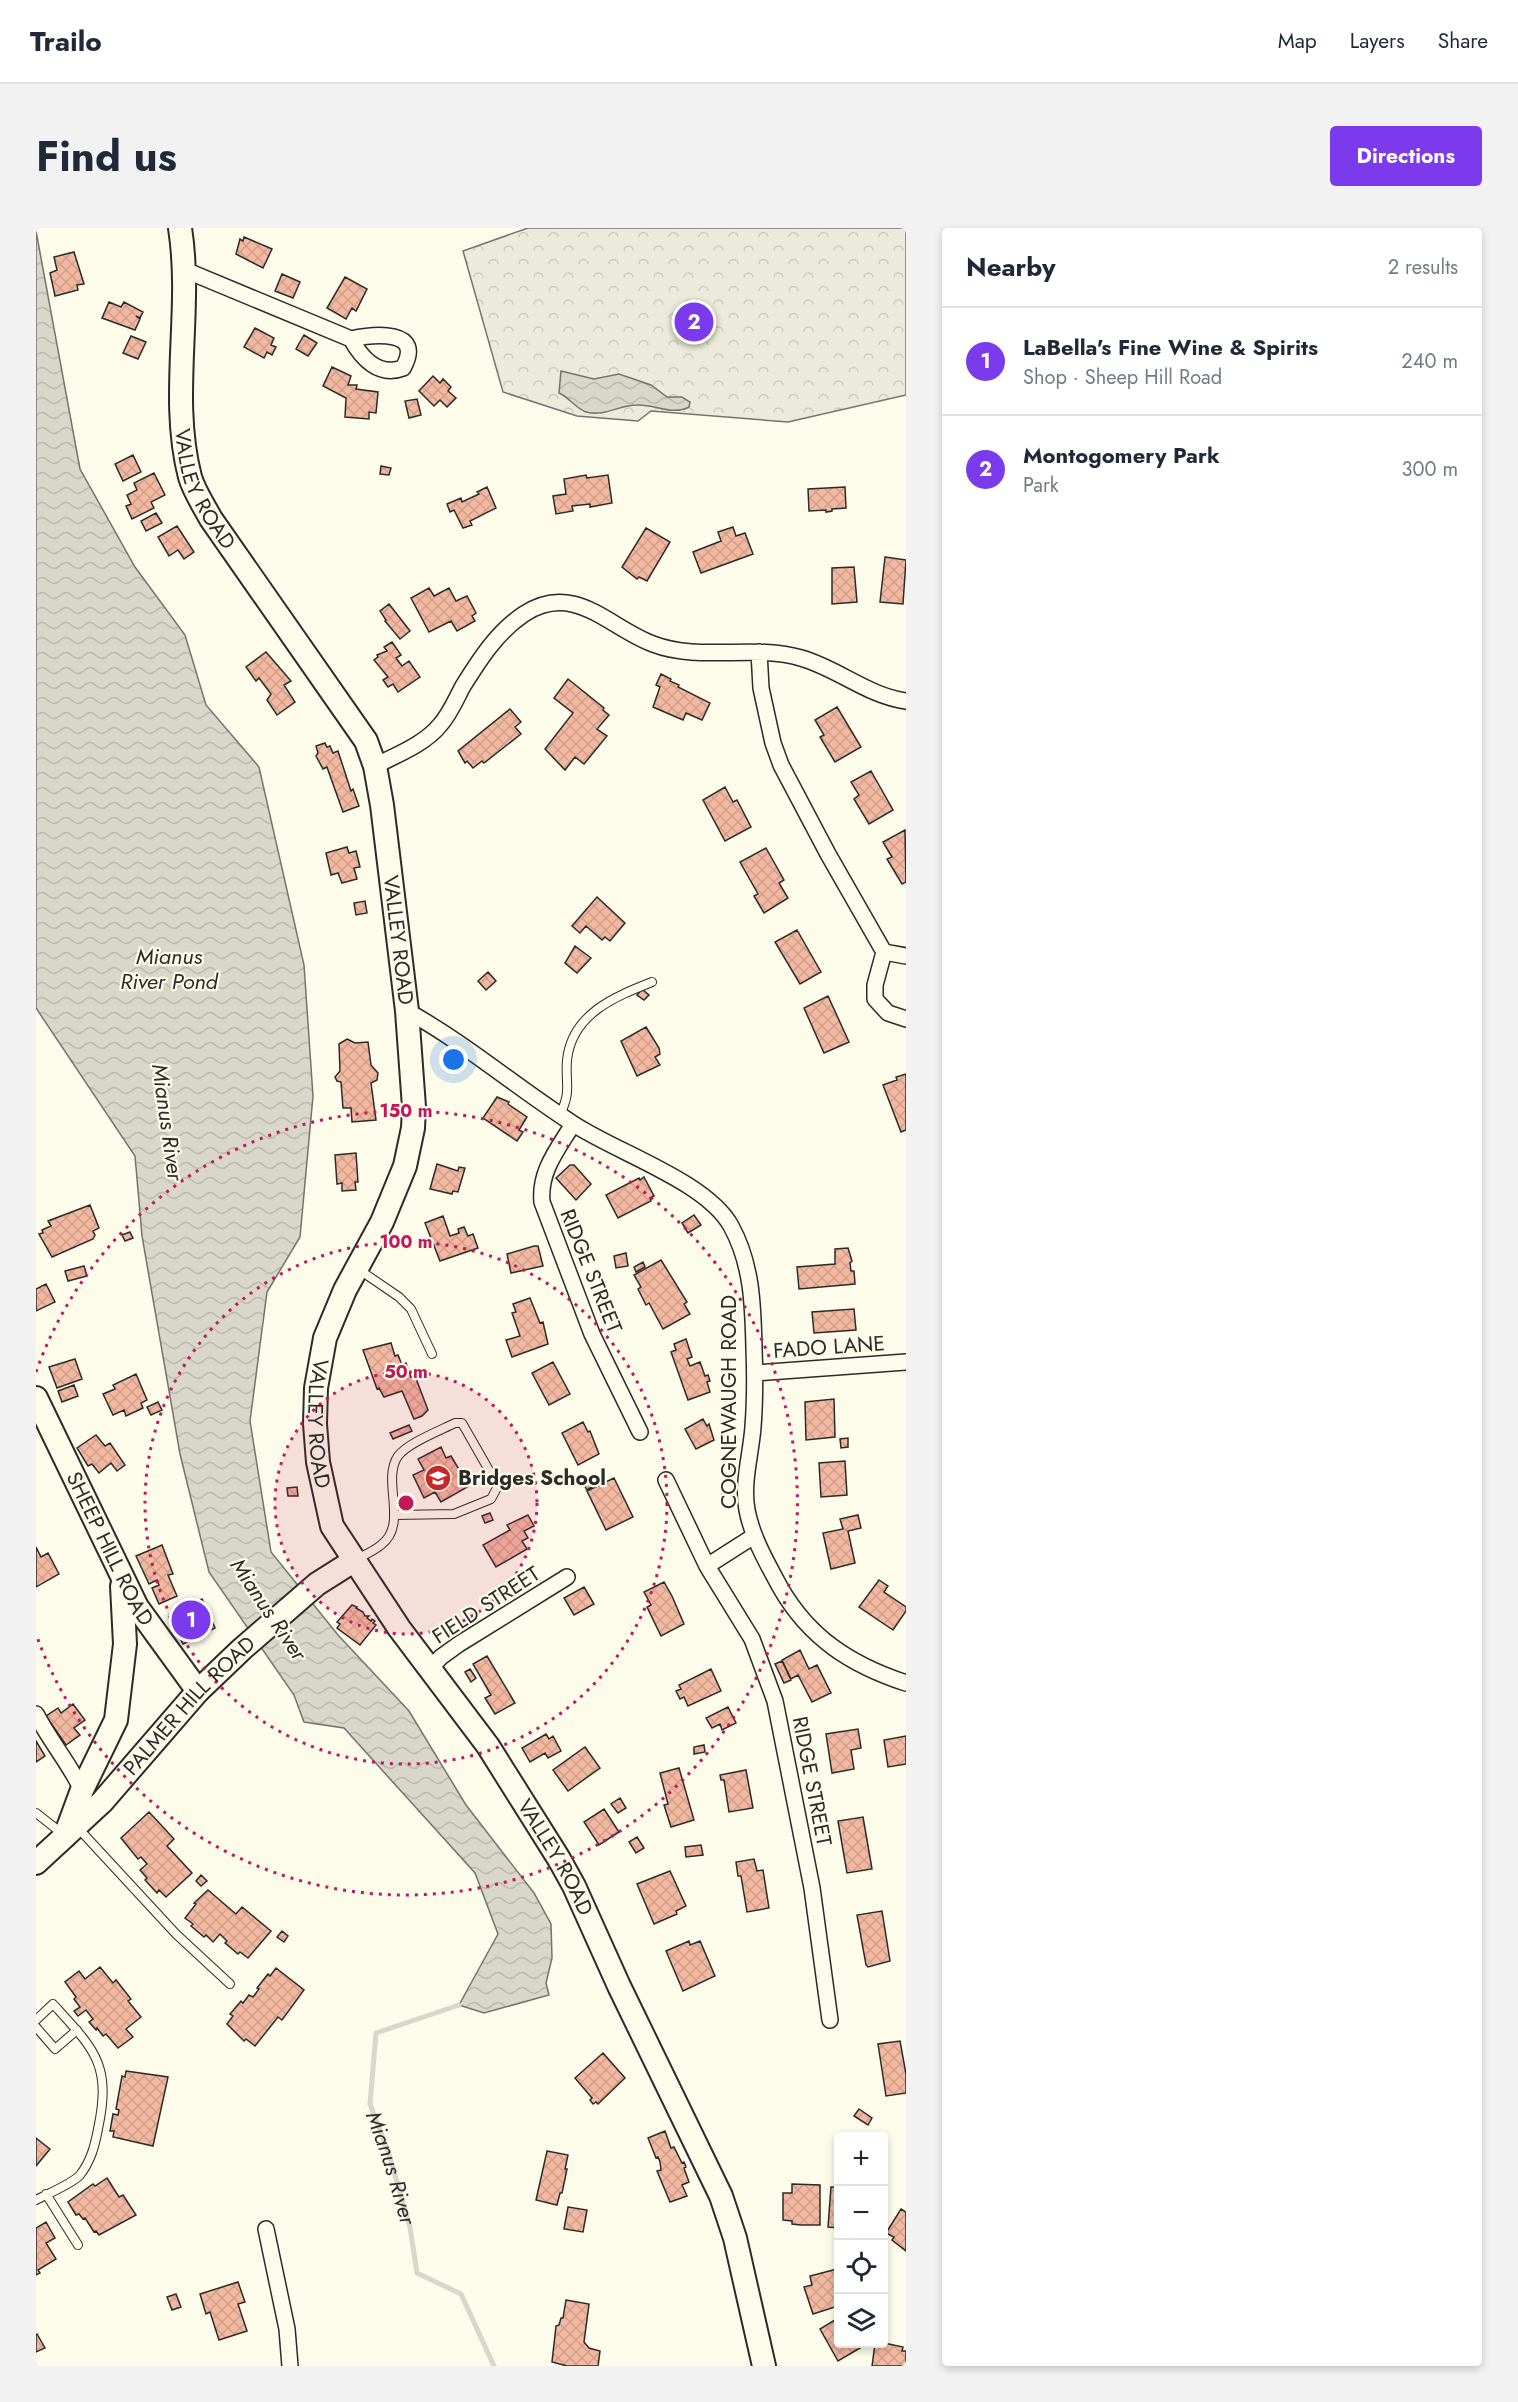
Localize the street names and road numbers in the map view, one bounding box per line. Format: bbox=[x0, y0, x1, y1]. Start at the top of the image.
street label: VALLEY ROAD bbox=[167, 427, 243, 556]
street label: VALLEY ROAD bbox=[376, 874, 421, 1006]
street label: RIDGE STREET bbox=[553, 1205, 630, 1338]
street label: COGNEWAUGH ROAD bbox=[714, 1295, 744, 1509]
street label: FADO LANE bbox=[772, 1328, 886, 1366]
street label: VALLEY ROAD bbox=[300, 1356, 338, 1491]
street label: SHEEP HILL ROAD bbox=[59, 1467, 161, 1632]
street label: FIELD STREET bbox=[426, 1559, 546, 1651]
street label: PALMER HILL ROAD bbox=[116, 1629, 262, 1782]
street label: RIDGE STREET bbox=[785, 1714, 839, 1848]
street label: VALLEY ROAD bbox=[510, 1793, 600, 1920]

